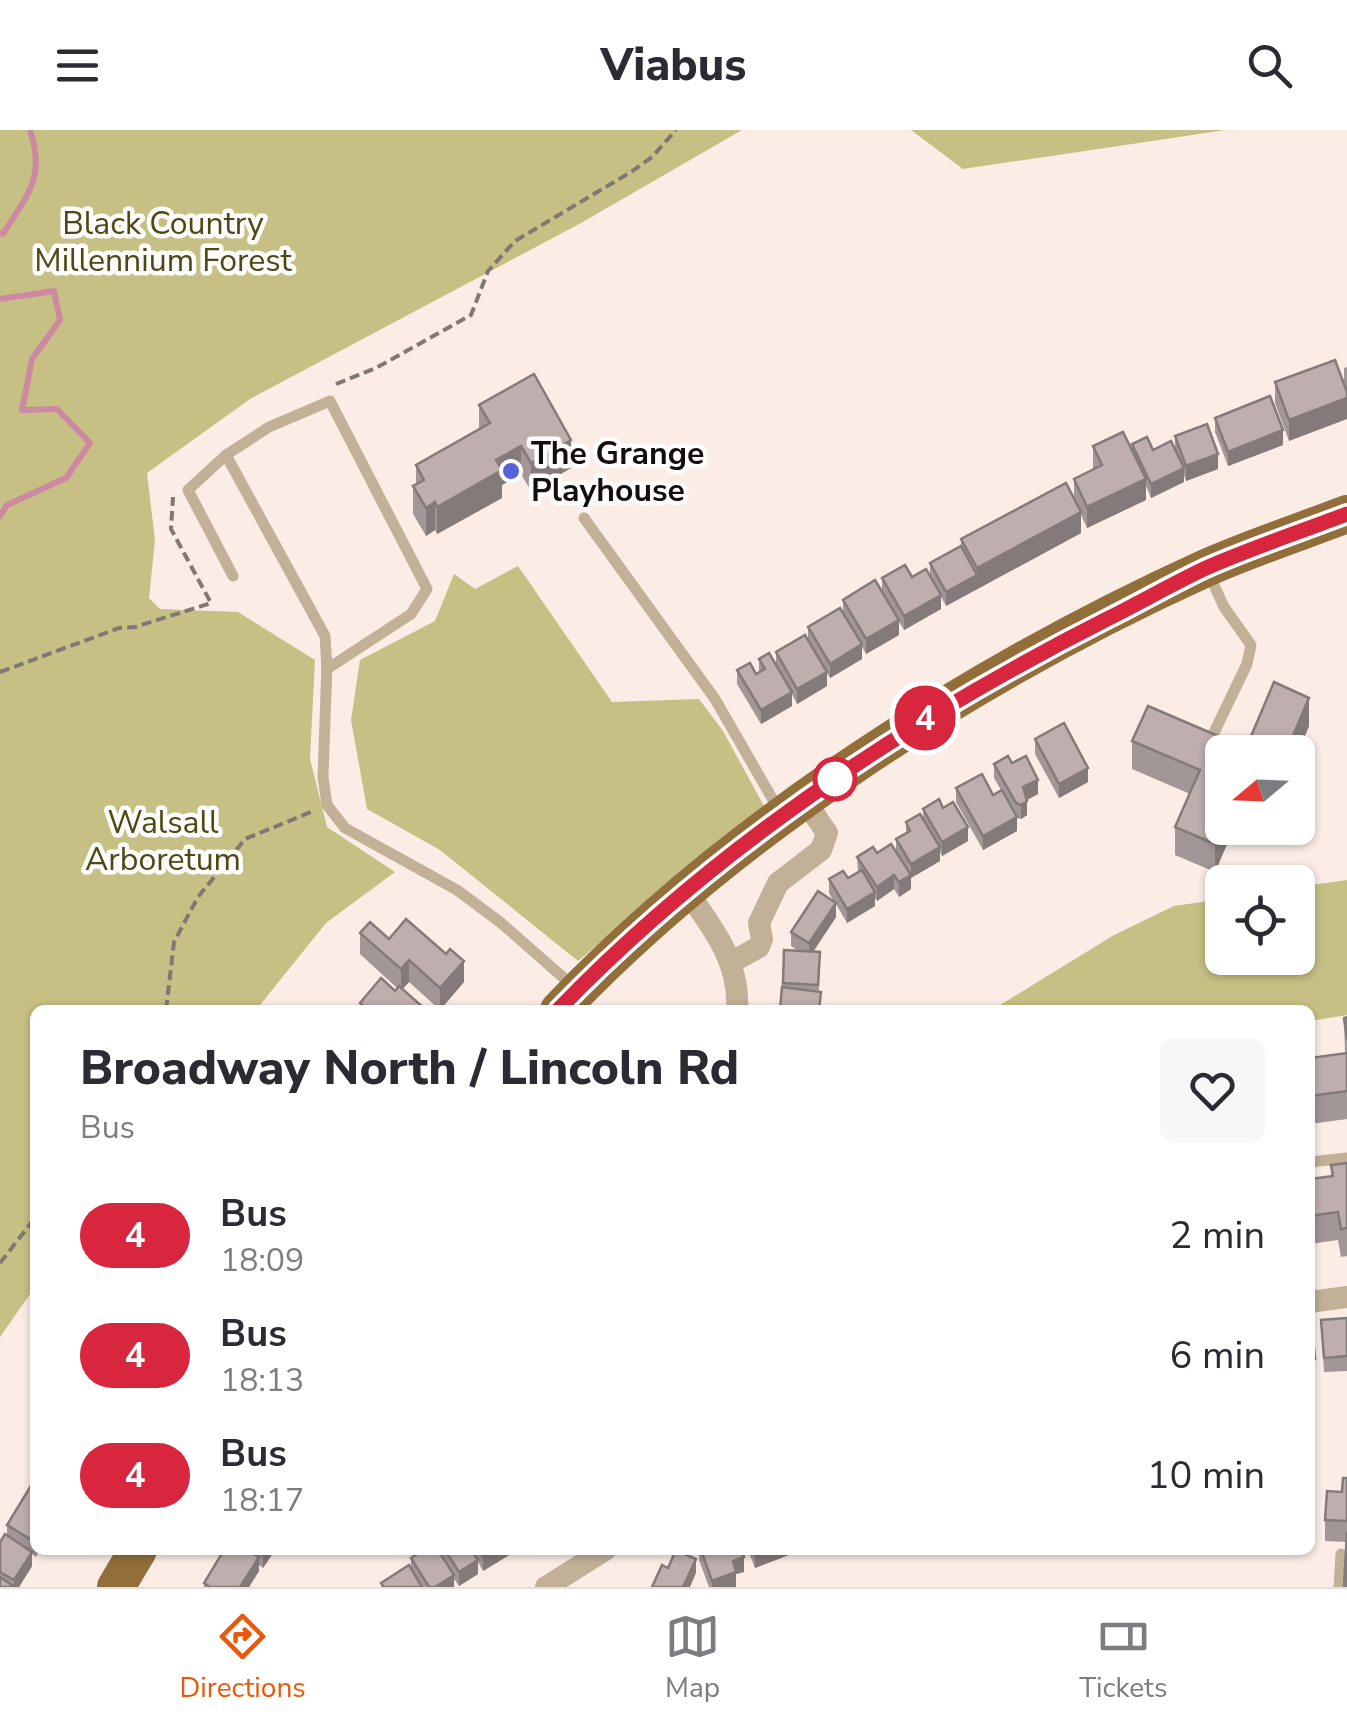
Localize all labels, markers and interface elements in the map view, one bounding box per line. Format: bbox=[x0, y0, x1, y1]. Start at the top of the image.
text: Viabus bbox=[601, 35, 746, 96]
icon: menu bbox=[50, 38, 105, 93]
icon: search bbox=[1242, 38, 1297, 93]
park label: Black Country Millennium Forest bbox=[34, 202, 292, 282]
place label: The Grange Playhouse bbox=[531, 432, 704, 512]
marker: The Grange Playhouse bbox=[500, 460, 522, 482]
line badge: 4 bbox=[892, 686, 958, 750]
text: 4 bbox=[914, 695, 936, 742]
north arrow bbox=[1205, 735, 1315, 845]
map controls bbox=[1205, 735, 1315, 975]
unlabelled marker bbox=[814, 758, 856, 800]
park label: Walsall Arboretum bbox=[85, 801, 241, 881]
button: locate bbox=[1205, 865, 1315, 975]
text: Broadway North / Lincoln Rd bbox=[80, 1035, 739, 1101]
button: heart bbox=[1160, 1038, 1265, 1143]
text: Bus bbox=[80, 1106, 135, 1149]
text: Bus bbox=[220, 1188, 287, 1239]
text: 2 min bbox=[1170, 1210, 1265, 1261]
text: 4 bbox=[124, 1212, 146, 1259]
text: 18:09 bbox=[220, 1239, 304, 1282]
text: Bus bbox=[220, 1308, 287, 1359]
text: 6 min bbox=[1170, 1330, 1265, 1381]
text: 4 bbox=[124, 1332, 146, 1379]
text: 18:13 bbox=[220, 1359, 304, 1402]
text: Bus bbox=[220, 1428, 287, 1479]
text: 10 min bbox=[1147, 1450, 1265, 1501]
text: 4 bbox=[124, 1452, 146, 1499]
text: 18:17 bbox=[220, 1479, 304, 1522]
tab: Directions bbox=[180, 1609, 306, 1707]
tab: Map bbox=[665, 1609, 720, 1707]
tab: Tickets bbox=[1079, 1609, 1167, 1707]

